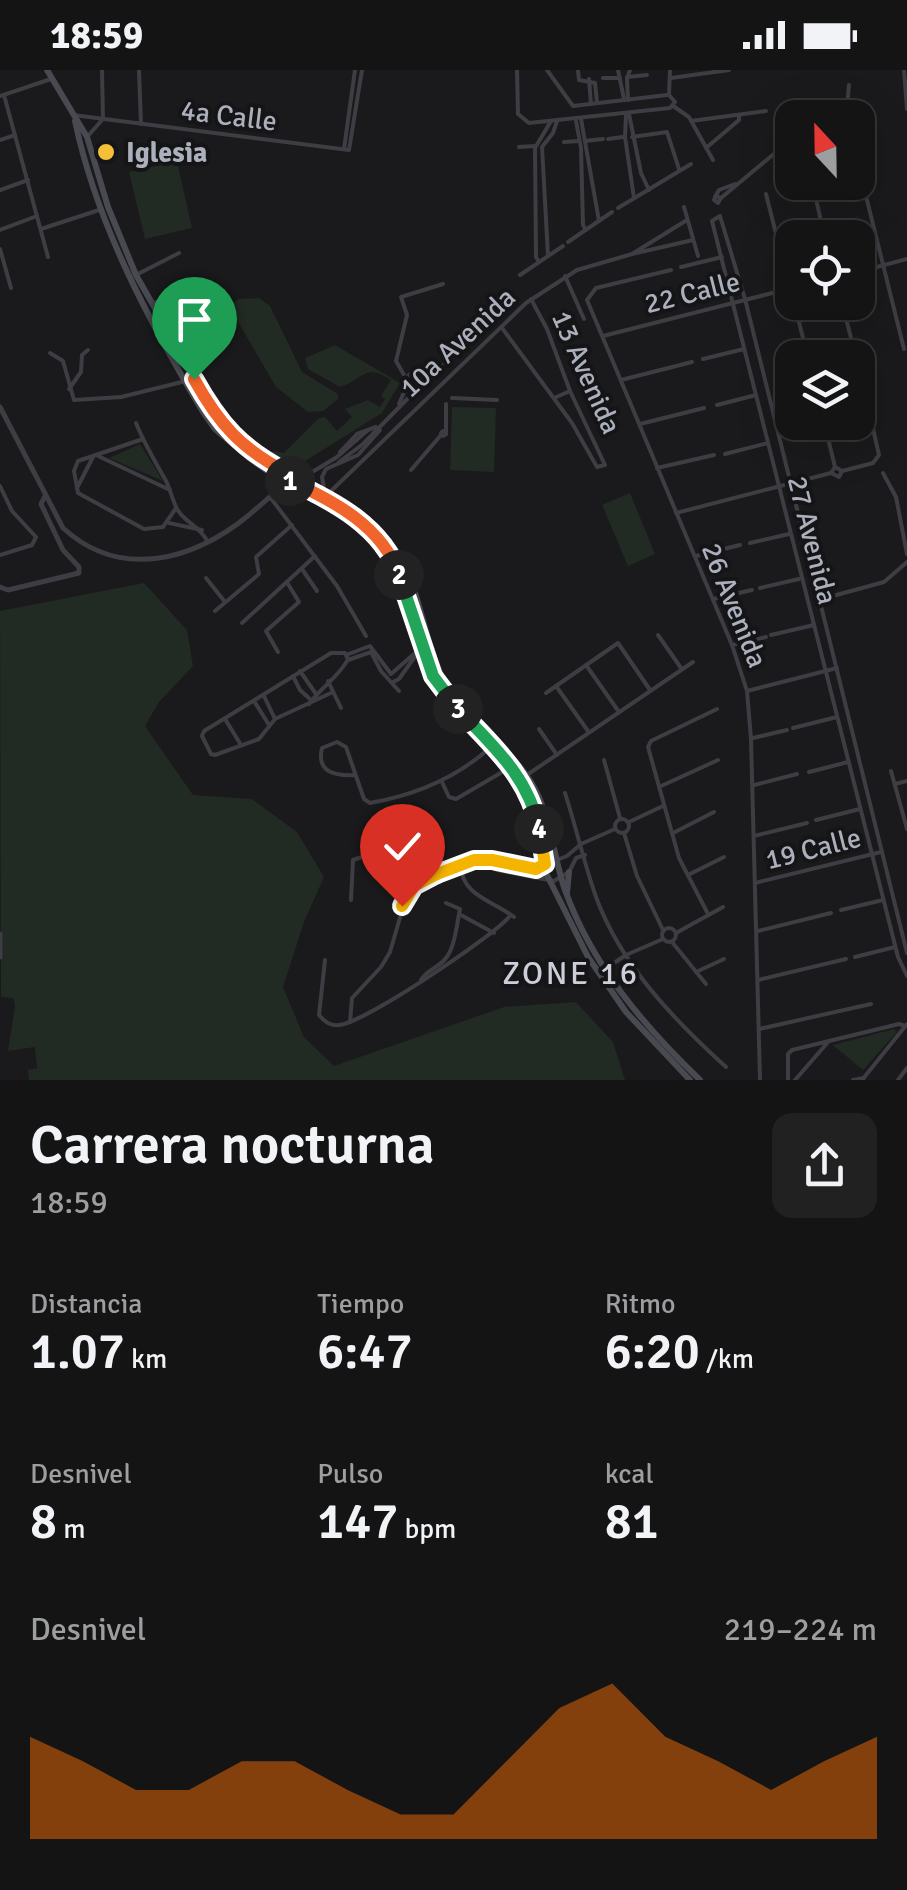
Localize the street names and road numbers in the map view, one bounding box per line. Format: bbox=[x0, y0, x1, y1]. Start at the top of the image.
street label: 4a Calle bbox=[179, 93, 279, 139]
street label: 22 Calle bbox=[641, 265, 744, 321]
street label: 10a Avenida bbox=[393, 281, 522, 405]
street label: 13 Avenida bbox=[544, 305, 628, 439]
street label: 27 Avenida bbox=[780, 472, 844, 608]
street label: 26 Avenida bbox=[694, 538, 774, 673]
street label: 19 Calle bbox=[762, 821, 865, 877]

